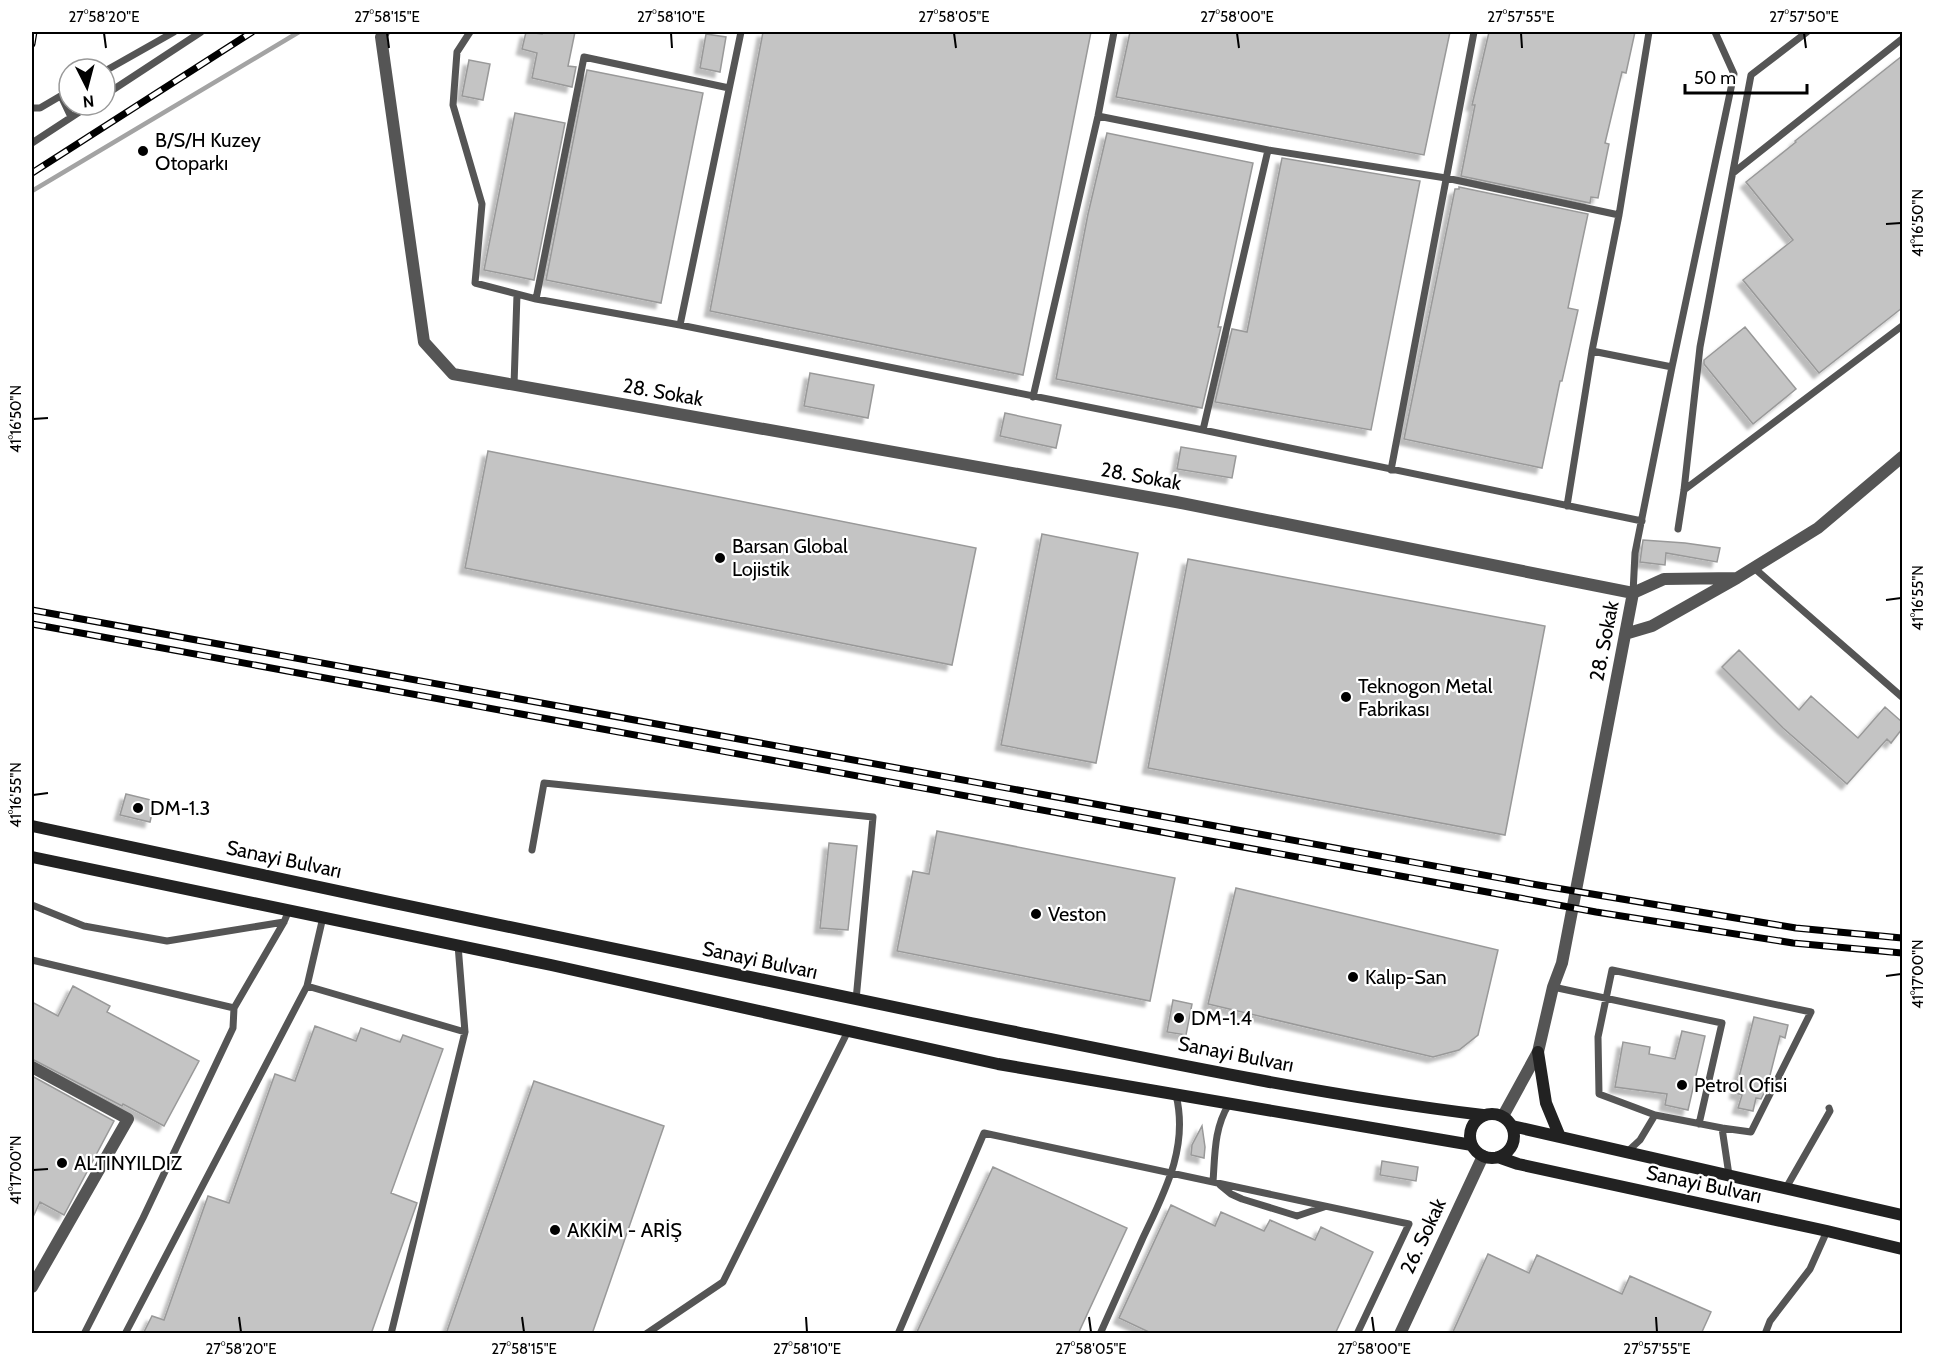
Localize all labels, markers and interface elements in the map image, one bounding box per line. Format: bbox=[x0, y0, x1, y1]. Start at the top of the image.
text: 27°58'20"E bbox=[68, 8, 140, 26]
text: 27°58'15"E bbox=[354, 8, 420, 26]
text: 27°58'10"E bbox=[637, 8, 705, 26]
text: 27°58'05"E bbox=[918, 8, 990, 26]
text: 27°58'00"E bbox=[1200, 8, 1274, 26]
text: 27°57'55"E bbox=[1487, 8, 1555, 26]
text: 27°57'50"E bbox=[1769, 8, 1839, 26]
north arrow bbox=[57, 57, 117, 117]
scale bar bbox=[1685, 57, 1806, 95]
text: 50 m bbox=[1694, 67, 1736, 89]
text: N bbox=[82, 91, 95, 111]
place label: B/S/H Kuzey Otoparkı bbox=[155, 128, 261, 175]
marker: B/S/H Kuzey Otoparkı bbox=[136, 144, 150, 158]
text: 41°16'50"N bbox=[1909, 189, 1927, 257]
street label: 28. Sokak bbox=[621, 373, 705, 411]
text: 41°16'50"N bbox=[7, 385, 25, 453]
street label: 28. Sokak bbox=[1099, 457, 1183, 495]
place label: Barsan Global Lojistik bbox=[732, 534, 848, 581]
marker: Barsan Global Lojistik bbox=[713, 551, 727, 565]
text: 41°16'55"N bbox=[1909, 565, 1927, 631]
street label: 28. Sokak bbox=[1584, 599, 1624, 683]
place label: Teknogon Metal Fabrikası bbox=[1358, 674, 1493, 721]
marker: Teknogon Metal Fabrikası bbox=[1339, 690, 1353, 704]
text: 41°16'55"N bbox=[7, 762, 25, 828]
place label: DM-1.3 bbox=[150, 796, 210, 820]
marker: DM-1.3 bbox=[131, 801, 145, 815]
street label: Sanayi Bulvarı bbox=[224, 835, 344, 883]
place label: Veston bbox=[1048, 902, 1106, 926]
marker: Veston bbox=[1029, 907, 1043, 921]
street label: Sanayi Bulvarı bbox=[700, 936, 820, 984]
text: 41°17'00"N bbox=[1909, 939, 1927, 1009]
place label: Kalıp-San bbox=[1365, 965, 1447, 989]
marker: Kalıp-San bbox=[1346, 970, 1360, 984]
place label: DM-1.4 bbox=[1191, 1006, 1253, 1030]
marker: DM-1.4 bbox=[1172, 1011, 1186, 1025]
street label: Sanayi Bulvarı bbox=[1176, 1031, 1296, 1077]
place label: Petrol Ofisi bbox=[1694, 1073, 1787, 1097]
marker: Petrol Ofisi bbox=[1675, 1078, 1689, 1092]
text: 41°17'00"N bbox=[7, 1135, 25, 1205]
place label: ALTINYILDIZ bbox=[74, 1151, 182, 1175]
marker: ALTINYILDIZ bbox=[55, 1156, 69, 1170]
street label: Sanayi Bulvarı bbox=[1644, 1160, 1764, 1208]
street label: 26. Sokak bbox=[1395, 1194, 1451, 1278]
place label: AKKİM - ARİŞ bbox=[567, 1218, 682, 1242]
marker: AKKİM - ARİŞ bbox=[548, 1223, 562, 1237]
text: 27°58'20"E bbox=[205, 1340, 277, 1358]
text: 27°58'15"E bbox=[491, 1340, 557, 1358]
text: 27°58'10"E bbox=[773, 1340, 841, 1358]
text: 27°58'05"E bbox=[1055, 1340, 1127, 1358]
text: 27°58'00"E bbox=[1337, 1340, 1411, 1358]
text: 27°57'55"E bbox=[1623, 1340, 1691, 1358]

